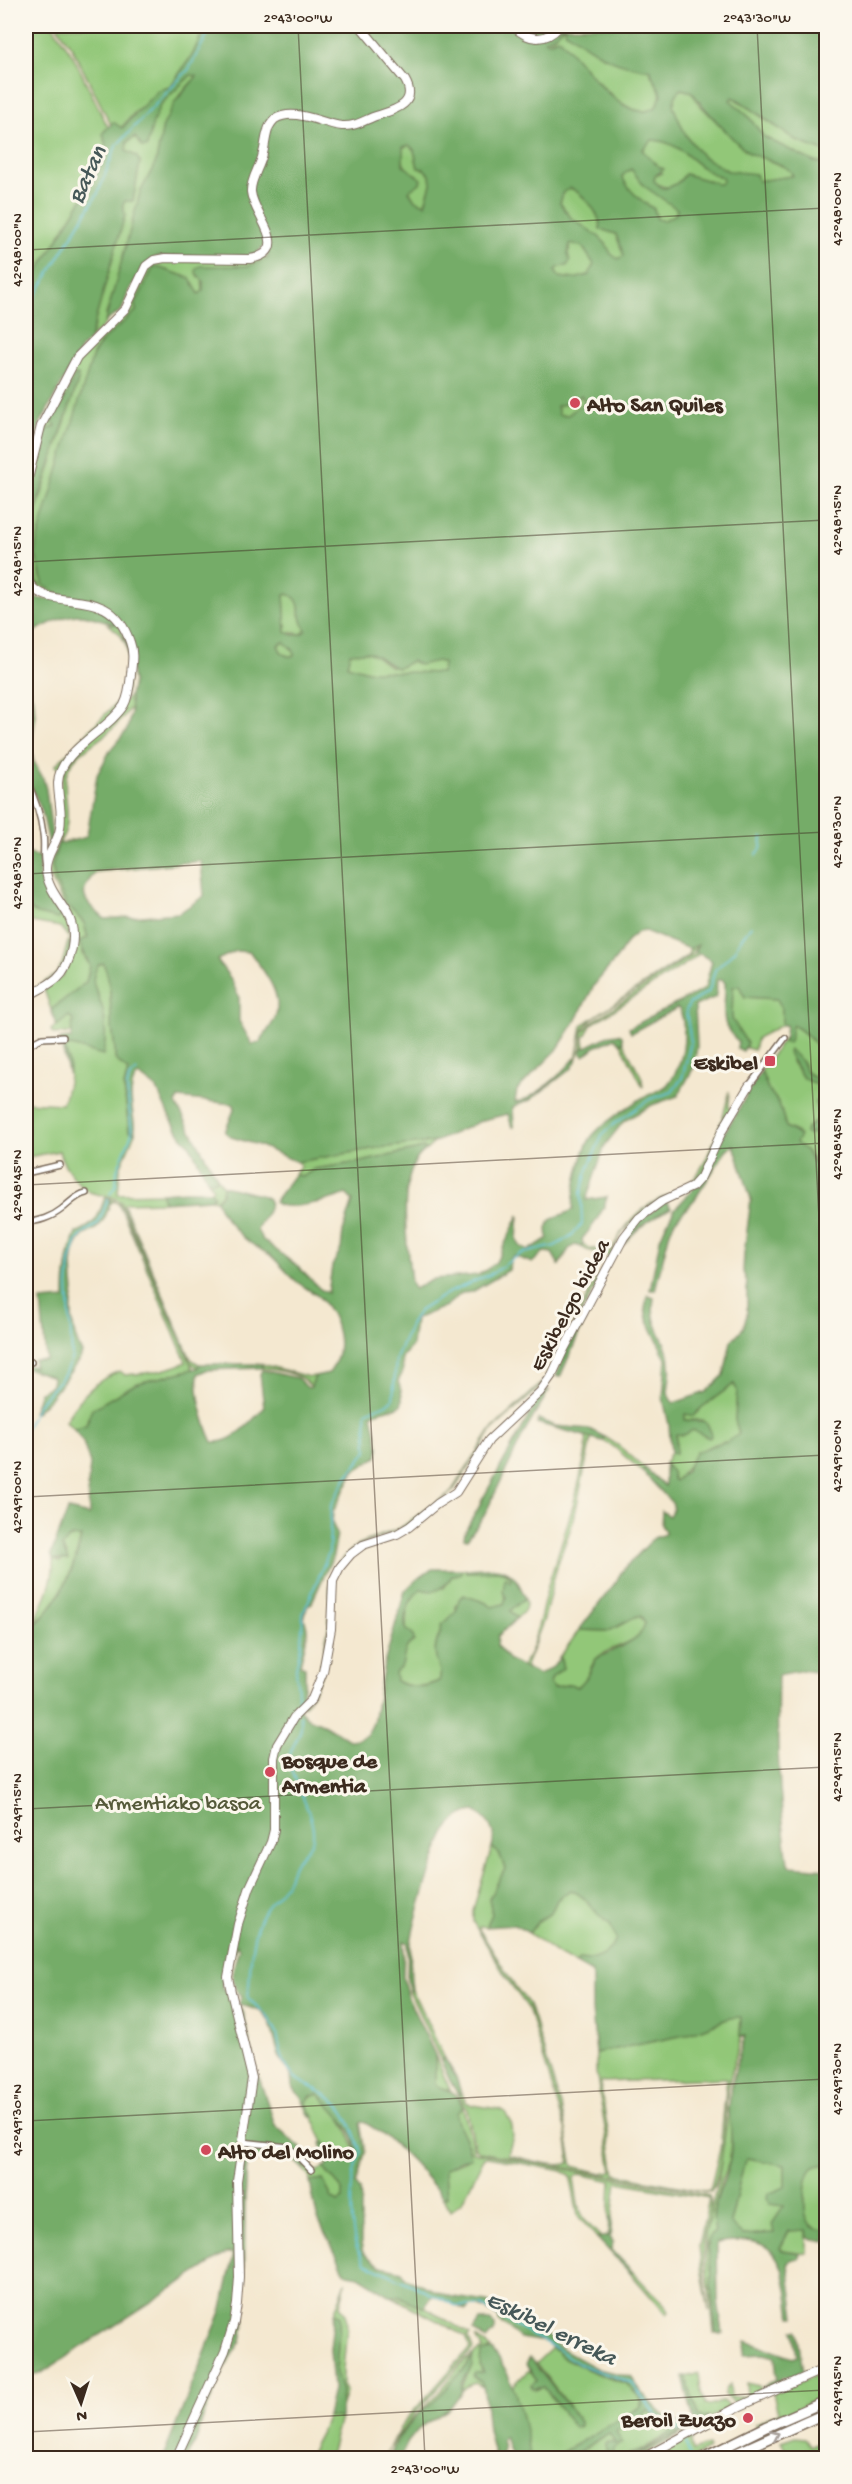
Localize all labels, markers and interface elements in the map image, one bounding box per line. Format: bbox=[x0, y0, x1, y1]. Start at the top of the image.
text: 2°43'00"W bbox=[264, 10, 333, 28]
text: 2°43'30"W bbox=[723, 10, 791, 28]
water label: Batan bbox=[63, 142, 115, 209]
text: 42°48'00"N bbox=[829, 172, 847, 246]
text: 42°48'00"N bbox=[9, 213, 27, 287]
place label: Alto San Quiles bbox=[586, 394, 725, 420]
marker: Alto San Quiles bbox=[568, 396, 582, 410]
text: 42°48'15"N bbox=[829, 485, 847, 555]
text: 42°48'15"N bbox=[9, 526, 27, 596]
text: 42°48'30"N bbox=[829, 795, 847, 868]
text: 42°48'30"N bbox=[9, 836, 27, 909]
place label: Eskibel bbox=[694, 1052, 758, 1078]
marker: Eskibel bbox=[763, 1054, 777, 1068]
text: 42°48'45"N bbox=[829, 1108, 847, 1180]
text: 42°48'45"N bbox=[9, 1149, 27, 1221]
street label: Eskibelgo bidea bbox=[526, 1235, 618, 1377]
text: 42°49'00"N bbox=[829, 1419, 847, 1492]
text: 42°49'00"N bbox=[9, 1460, 27, 1533]
text: 42°49'15"N bbox=[829, 1732, 847, 1802]
place label: Bosque de Armentia bbox=[281, 1750, 378, 1801]
marker: Bosque de Armentia bbox=[263, 1765, 277, 1779]
text: 42°49'15"N bbox=[9, 1773, 27, 1843]
park label: Armentiako basoa bbox=[95, 1792, 262, 1818]
text: 42°49'30"N bbox=[829, 2043, 847, 2115]
text: 42°49'30"N bbox=[9, 2084, 27, 2156]
place label: Alto del Molino bbox=[217, 2141, 354, 2167]
marker: Alto del Molino bbox=[199, 2143, 213, 2157]
water label: Eskibel erreka bbox=[481, 2286, 622, 2375]
text: 42°49'45"N bbox=[829, 2355, 847, 2426]
north arrow bbox=[51, 2373, 111, 2433]
text: N bbox=[75, 2405, 87, 2424]
place label: Beroil Zuazo bbox=[620, 2409, 737, 2435]
marker: Beroil Zuazo bbox=[741, 2411, 755, 2425]
one-way arrow bbox=[769, 2430, 780, 2442]
text: 2°43'00"W bbox=[391, 2461, 460, 2479]

